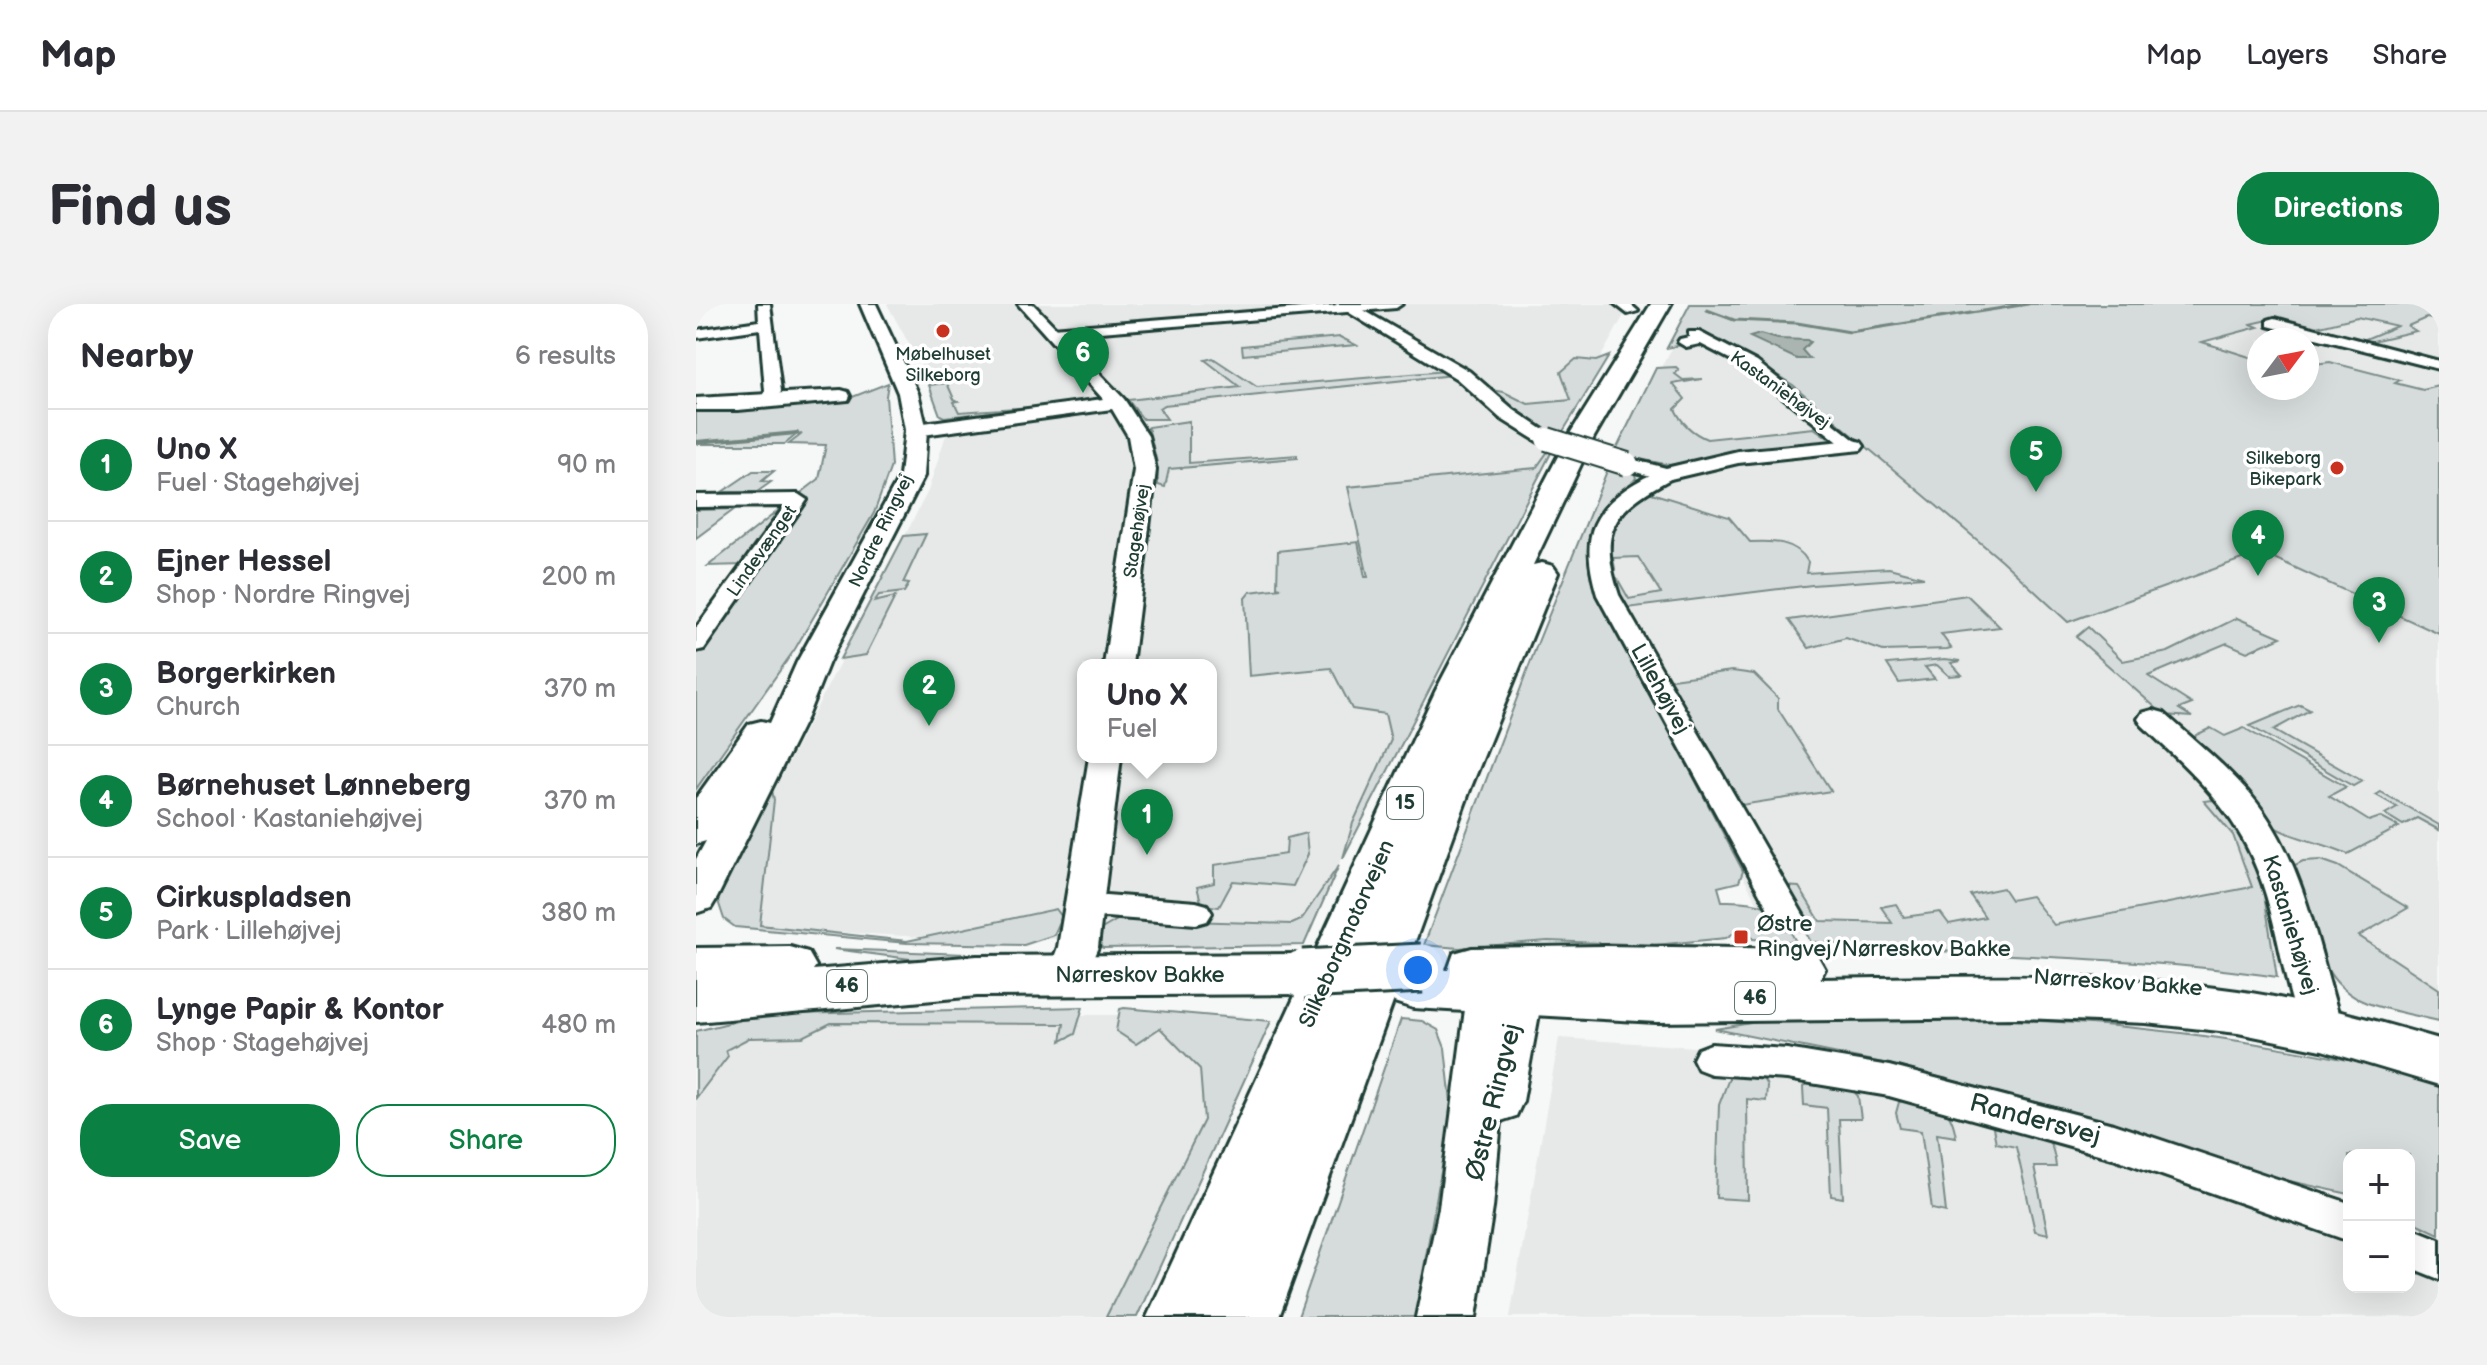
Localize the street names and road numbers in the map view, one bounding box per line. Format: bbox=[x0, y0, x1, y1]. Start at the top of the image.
street label: Kastaniehøjvej bbox=[1726, 347, 1834, 433]
street label: Nordre Ringvej bbox=[845, 471, 917, 591]
street label: Stagehøjvej bbox=[1120, 483, 1154, 579]
street label: Lindevænget bbox=[723, 501, 801, 601]
street label: Lillehøjvej bbox=[1624, 639, 1696, 739]
road number: 15 bbox=[1387, 787, 1423, 819]
street label: Silkeborgmotorvejen bbox=[1293, 836, 1401, 1032]
street label: Kastaniehøjvej bbox=[2256, 852, 2324, 998]
street label: Nørreskov Bakke bbox=[1055, 962, 1225, 989]
street label: Nørreskov Bakke bbox=[2033, 964, 2203, 1002]
road number: 46 bbox=[827, 970, 867, 1002]
road number: 46 bbox=[1735, 982, 1775, 1014]
street label: Østre Ringvej bbox=[1460, 1020, 1528, 1184]
street label: Randersvej bbox=[1966, 1088, 2104, 1152]

